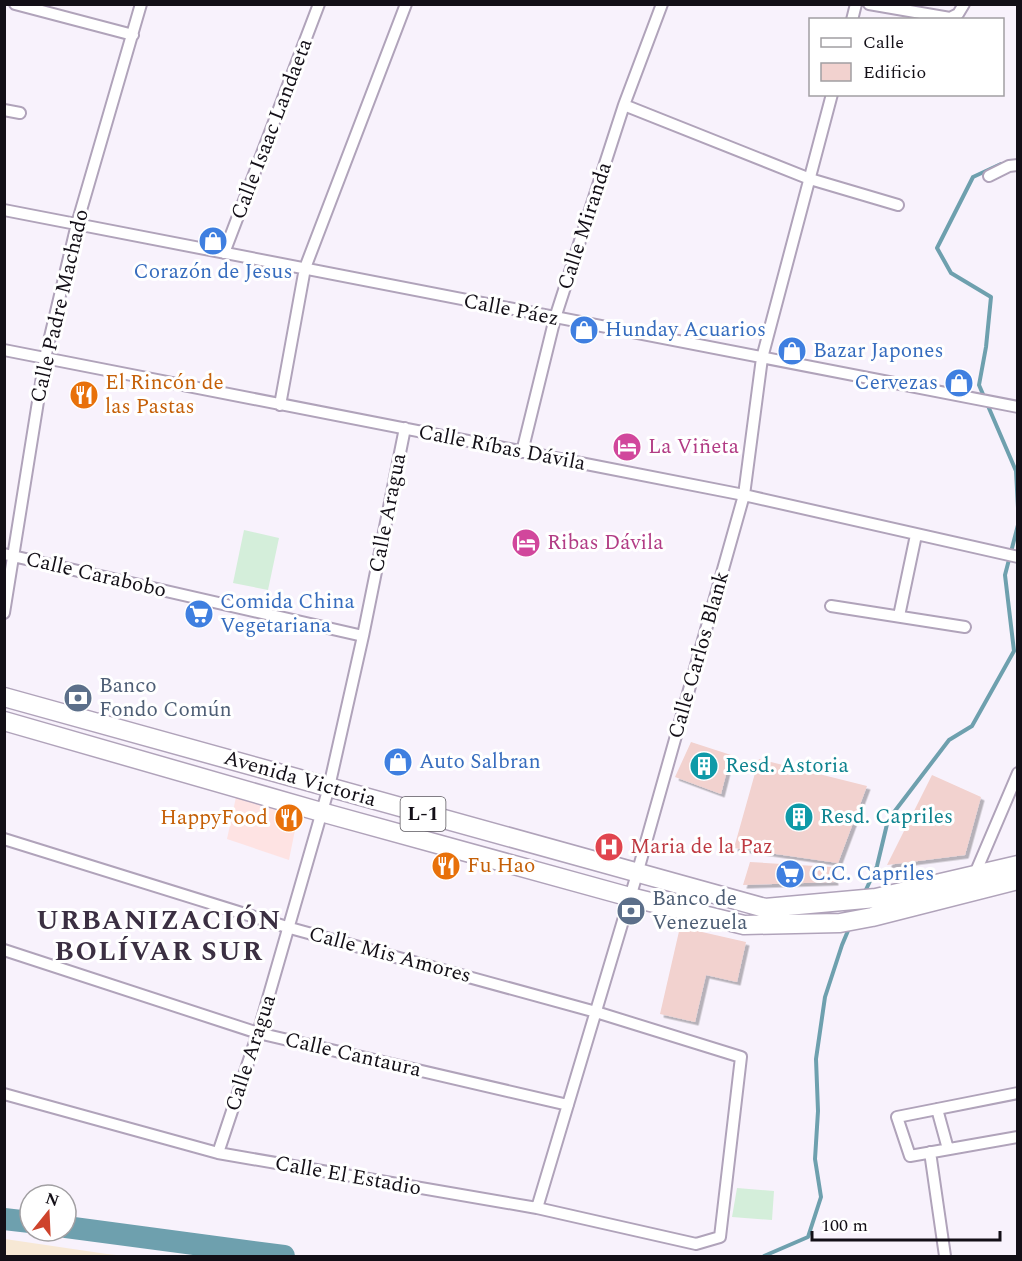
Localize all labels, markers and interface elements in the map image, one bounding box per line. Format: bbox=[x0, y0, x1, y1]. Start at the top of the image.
legend bbox=[809, 18, 1004, 96]
text: Calle bbox=[863, 29, 904, 56]
street label: Calle Isaac Landaeta bbox=[223, 33, 322, 224]
text: Edificio bbox=[863, 59, 926, 86]
street label: Calle Miranda bbox=[549, 157, 621, 294]
street label: Calle Padre Machado bbox=[22, 206, 98, 406]
shop icon: Corazón de Jesus bbox=[197, 225, 229, 257]
place label: Corazón de Jesus bbox=[134, 256, 292, 288]
street label: Calle Páez bbox=[460, 285, 562, 335]
shop icon: Hunday Acuarios bbox=[568, 314, 600, 346]
place label: Hunday Acuarios bbox=[605, 314, 766, 346]
shop icon: Bazar Japones bbox=[776, 335, 808, 367]
place label: Bazar Japones bbox=[813, 335, 944, 367]
place label: El Rincón de las Pastas bbox=[105, 367, 224, 423]
place label: Cervezas bbox=[855, 367, 938, 399]
shop icon: Cervezas bbox=[943, 367, 975, 399]
restaurant icon: El Rincón de las Pastas bbox=[68, 379, 100, 411]
street label: Calle Ríbas Dávila bbox=[416, 416, 589, 480]
hotel icon: La Viñeta bbox=[611, 431, 643, 463]
place label: La Viñeta bbox=[648, 431, 740, 463]
street label: Calle Aragua bbox=[361, 450, 415, 576]
hotel icon: Ribas Dávila bbox=[510, 527, 542, 559]
place label: Ribas Dávila bbox=[547, 527, 664, 559]
street label: Calle Carabobo bbox=[22, 543, 170, 607]
street label: Calle Carlos Blank bbox=[660, 567, 738, 742]
place label: Comida China Vegetariana bbox=[220, 586, 355, 642]
supermarket icon: Comida China Vegetariana bbox=[183, 598, 215, 630]
place label: Banco Fondo Común bbox=[99, 670, 232, 726]
bank icon: Banco Fondo Común bbox=[62, 682, 94, 714]
street label: Avenida Victoria bbox=[220, 742, 381, 816]
shop icon: Auto Salbran bbox=[382, 746, 414, 778]
place label: Auto Salbran bbox=[419, 746, 541, 778]
building icon: Resd. Astoria bbox=[688, 750, 720, 782]
place label: Resd. Astoria bbox=[725, 750, 849, 782]
road number: L-1 bbox=[400, 797, 446, 831]
building icon: Resd. Capriles bbox=[783, 801, 815, 833]
place label: Resd. Capriles bbox=[820, 801, 953, 833]
place label: HappyFood bbox=[160, 802, 268, 834]
restaurant icon: HappyFood bbox=[273, 802, 305, 834]
hospital icon: Maria de la Paz bbox=[593, 831, 625, 863]
place label: Maria de la Paz bbox=[630, 831, 773, 863]
restaurant icon: Fu Hao bbox=[430, 850, 462, 882]
place label: Fu Hao bbox=[467, 850, 535, 882]
supermarket icon: C.C. Capriles bbox=[774, 858, 806, 890]
place label: C.C. Capriles bbox=[811, 858, 934, 890]
place label: Banco de Venezuela bbox=[652, 883, 748, 939]
bank icon: Banco de Venezuela bbox=[615, 895, 647, 927]
district label: URBANIZACIÓN BOLÍVAR SUR bbox=[36, 900, 282, 973]
street label: Calle Mis Amores bbox=[305, 918, 475, 992]
street label: Calle Aragua bbox=[217, 990, 285, 1116]
street label: Calle Cantaura bbox=[282, 1024, 425, 1086]
street label: Calle El Estadio bbox=[272, 1147, 424, 1205]
north arrow bbox=[18, 1183, 78, 1243]
text: N bbox=[42, 1186, 62, 1213]
scale bar bbox=[812, 1204, 1000, 1242]
text: 100 m bbox=[821, 1212, 868, 1239]

